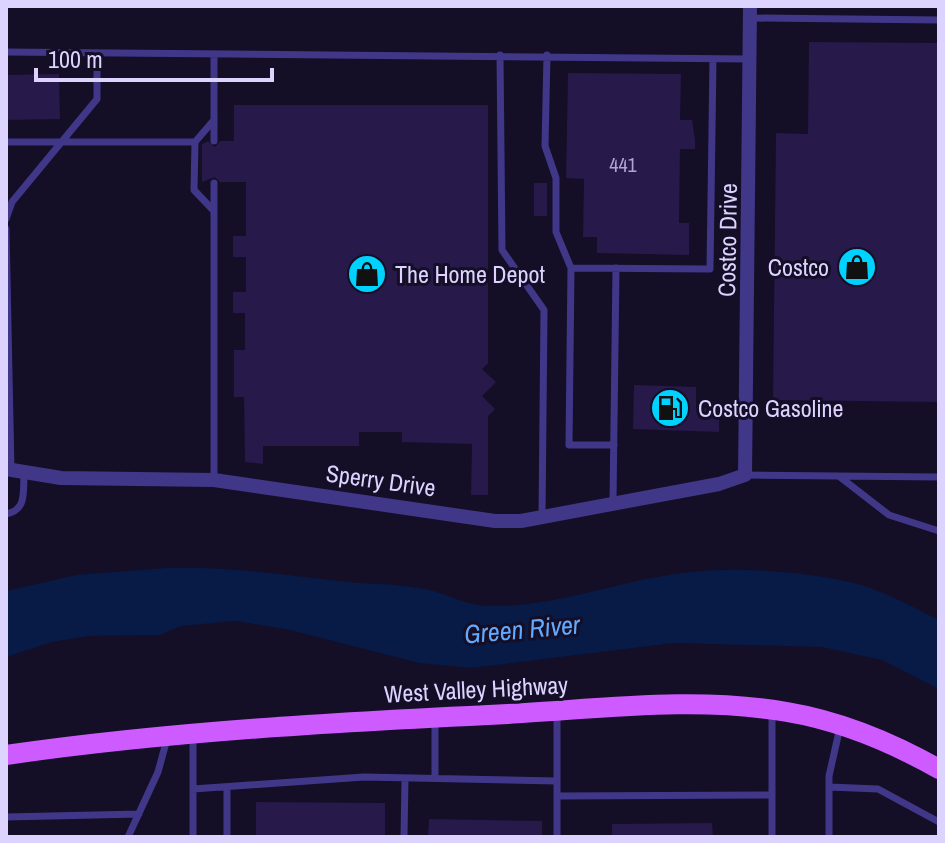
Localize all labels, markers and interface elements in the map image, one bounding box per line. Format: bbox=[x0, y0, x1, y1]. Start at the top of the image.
scale bar bbox=[36, 32, 272, 82]
text: 100 m bbox=[48, 43, 103, 75]
house number: 441 bbox=[609, 151, 637, 178]
street label: Costco Drive bbox=[710, 183, 744, 297]
shop icon: Costco bbox=[836, 246, 878, 288]
place label: Costco bbox=[768, 251, 829, 283]
shop icon: The Home Depot bbox=[346, 253, 388, 295]
place label: The Home Depot bbox=[395, 258, 545, 290]
fuel station icon: Costco Gasoline bbox=[649, 387, 691, 429]
place label: Costco Gasoline bbox=[698, 392, 844, 424]
street label: Sperry Drive bbox=[324, 456, 438, 504]
water label: Green River bbox=[463, 606, 582, 651]
street label: West Valley Highway bbox=[383, 668, 569, 710]

